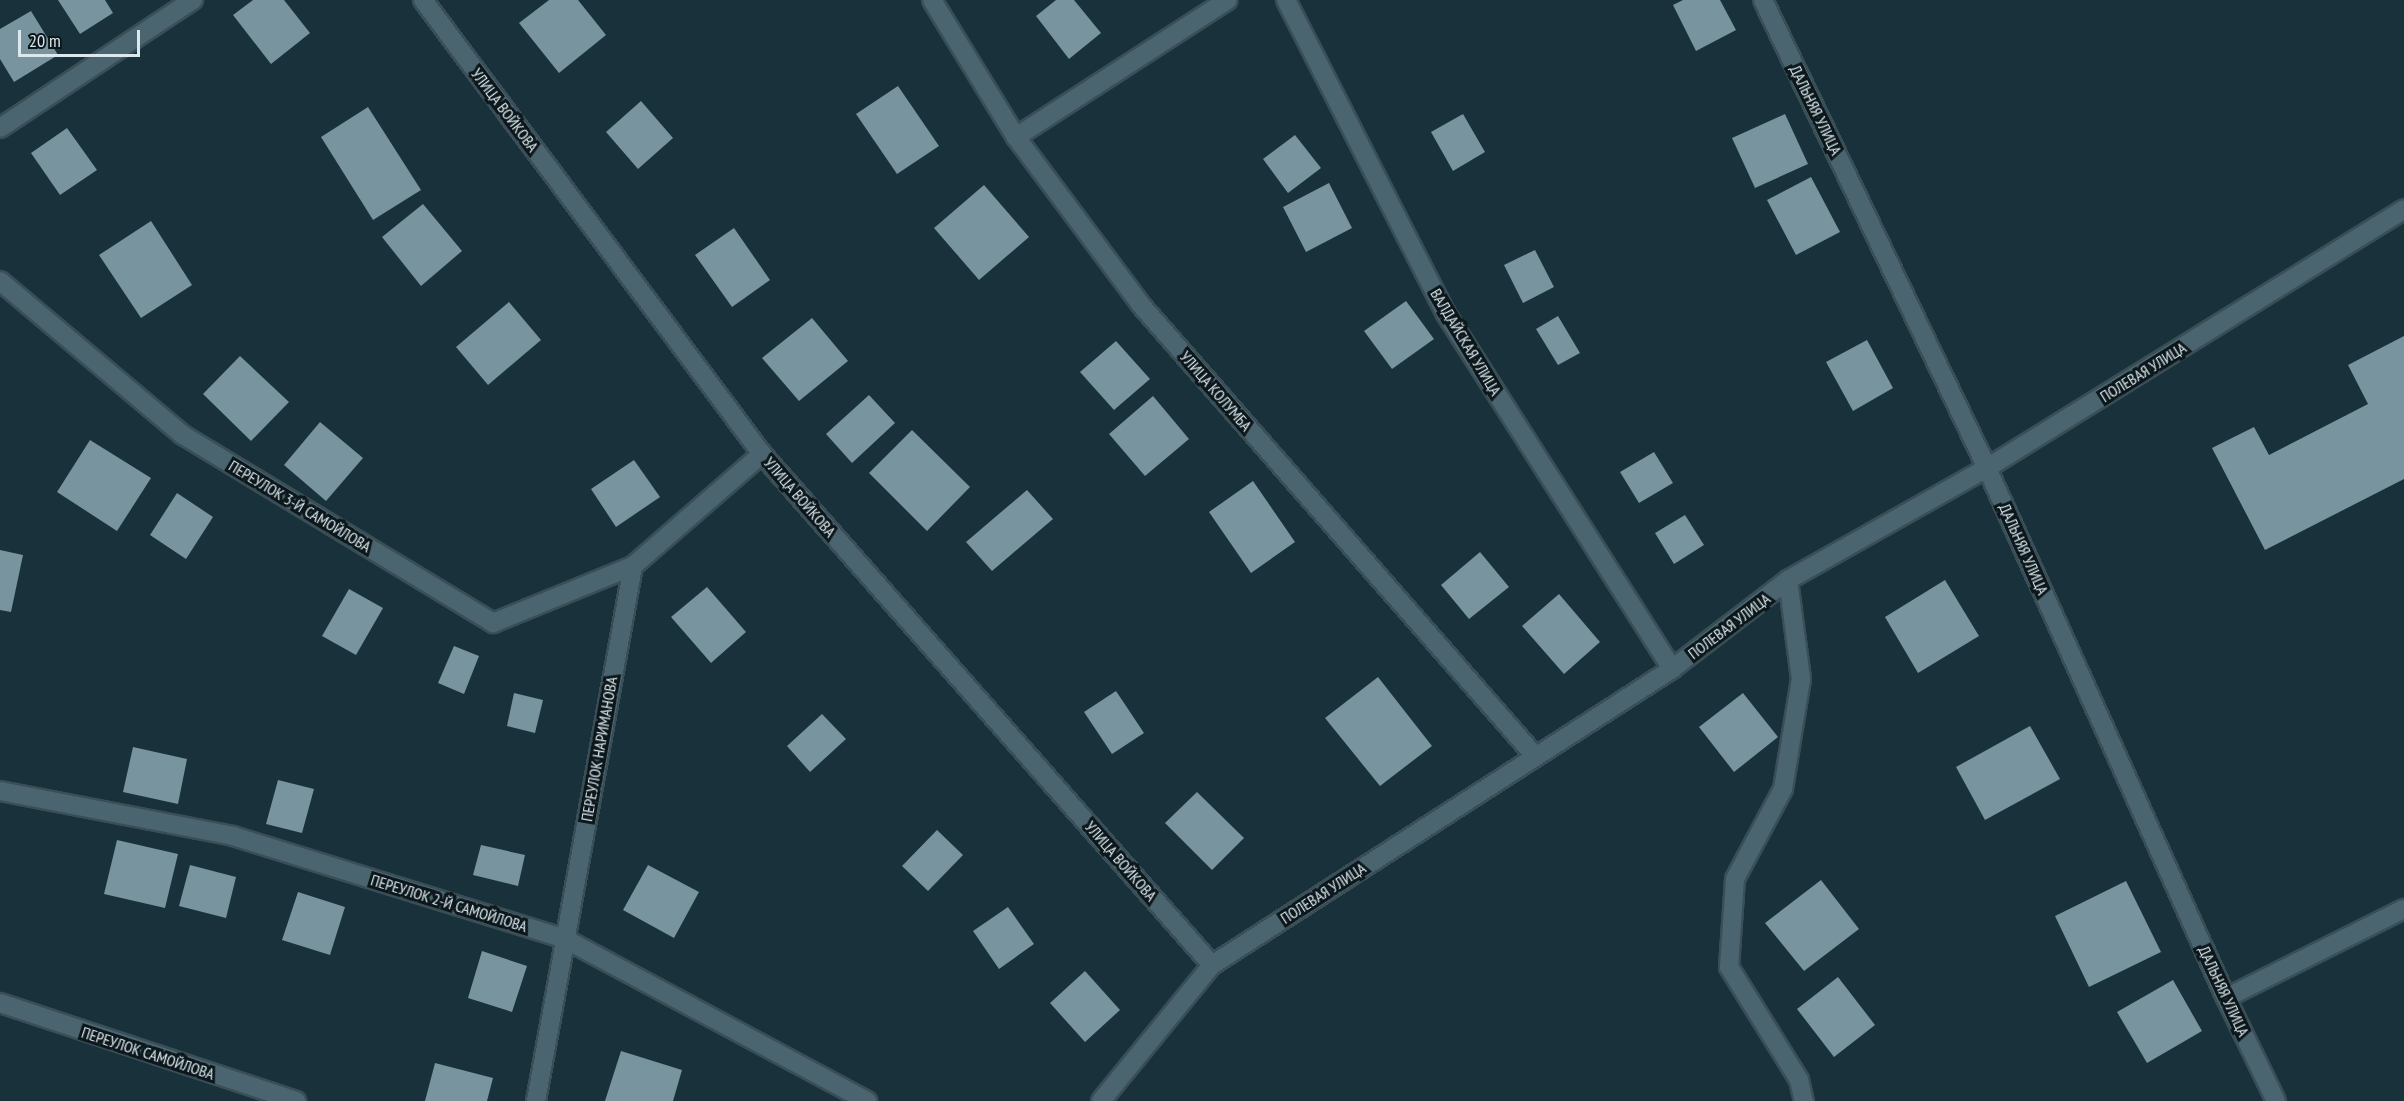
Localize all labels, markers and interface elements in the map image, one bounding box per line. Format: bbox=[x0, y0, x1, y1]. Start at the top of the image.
scale bar bbox=[21, 18, 142, 56]
text: 20 m bbox=[29, 29, 61, 52]
street label: ДАЛЬНЯЯ УЛИЦА bbox=[1786, 62, 1846, 158]
street label: УЛИЦА ВОЙКОВА bbox=[467, 64, 543, 156]
street label: ВАЛДАЙСКАЯ УЛИЦА bbox=[1426, 285, 1506, 399]
street label: ПОЛЕВАЯ УЛИЦА bbox=[2096, 338, 2190, 406]
street label: УЛИЦА КОЛУМБА bbox=[1176, 347, 1256, 435]
street label: УЛИЦА ВОЙКОВА bbox=[760, 453, 840, 541]
street label: ПЕРЕУЛОК 3-Й САМОЙЛОВА bbox=[225, 456, 375, 556]
street label: ДАЛЬНЯЯ УЛИЦА bbox=[1995, 500, 2053, 598]
street label: ПОЛЕВАЯ УЛИЦА bbox=[1684, 589, 1774, 663]
street label: ПЕРЕУЛОК НАРИМАНОВА bbox=[577, 675, 621, 823]
street label: УЛИЦА ВОЙКОВА bbox=[1081, 817, 1161, 905]
street label: ПОЛЕВАЯ УЛИЦА bbox=[1277, 858, 1369, 928]
street label: ПЕРЕУЛОК 2-Й САМОЙЛОВА bbox=[368, 870, 530, 936]
street label: ДАЛЬНЯЯ УЛИЦА bbox=[2195, 942, 2253, 1040]
street label: ПЕРЕУЛОК САМОЙЛОВА bbox=[79, 1022, 217, 1084]

